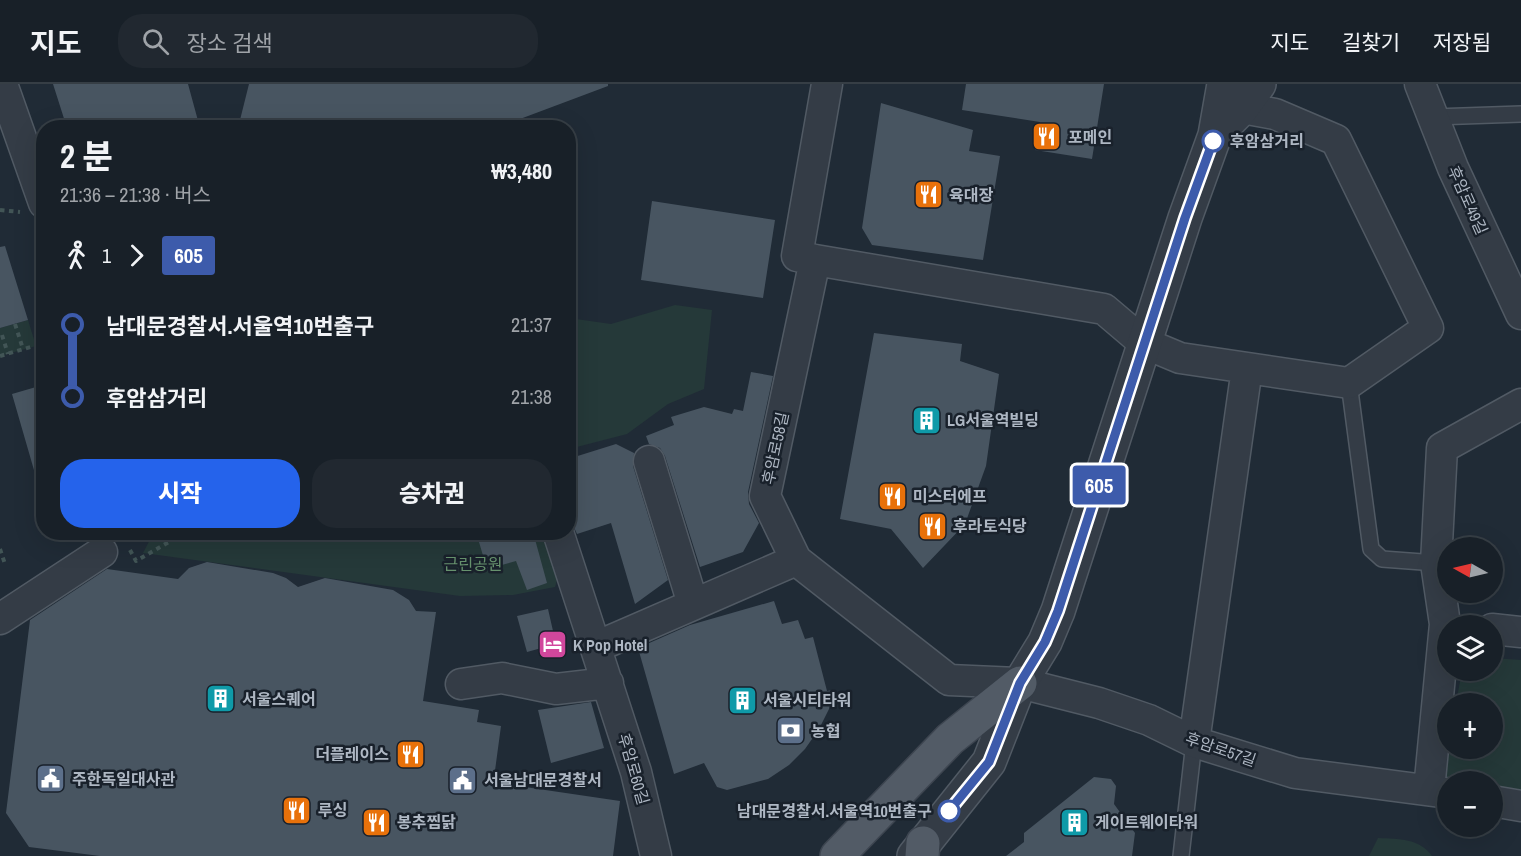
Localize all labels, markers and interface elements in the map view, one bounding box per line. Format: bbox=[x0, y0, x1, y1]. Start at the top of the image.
search box bbox=[118, 14, 538, 68]
text: 지도 bbox=[30, 24, 82, 62]
icon: search bbox=[139, 25, 172, 58]
text: 장소 검색 bbox=[187, 28, 273, 58]
text: 지도 bbox=[1270, 28, 1309, 57]
text: 길찾기 bbox=[1342, 28, 1400, 57]
text: 저장됨 bbox=[1433, 28, 1491, 57]
restaurant icon: 포메인 bbox=[1031, 121, 1063, 153]
place label: 포메인 bbox=[1068, 126, 1112, 148]
marker: 후암삼거리 bbox=[1202, 130, 1224, 152]
place label: 후암삼거리 bbox=[1230, 130, 1304, 152]
text: 2 분 bbox=[60, 134, 113, 178]
text: ₩3,480 bbox=[491, 156, 552, 186]
street label: 후암로49길 bbox=[1443, 162, 1493, 238]
restaurant icon: 육대장 bbox=[912, 179, 944, 211]
text: 21:36 – 21:38 · 버스 bbox=[60, 181, 211, 208]
place label: 육대장 bbox=[949, 184, 993, 206]
icon: walk bbox=[60, 239, 93, 272]
icon: forward bbox=[120, 239, 153, 272]
text: 605 bbox=[174, 241, 203, 270]
text: 1 bbox=[102, 242, 111, 269]
text: 남대문경찰서.서울역10번출구 bbox=[106, 311, 374, 341]
text: 21:37 bbox=[511, 311, 552, 338]
text: 후암삼거리 bbox=[106, 383, 207, 413]
text: 21:38 bbox=[511, 383, 552, 410]
building icon: LG서울역빌딩 bbox=[910, 404, 942, 436]
place label: LG서울역빌딩 bbox=[947, 409, 1039, 431]
street label: 후암로58길 bbox=[757, 410, 793, 486]
button: 시작 bbox=[60, 459, 300, 528]
button: 승차권 bbox=[312, 459, 552, 528]
line badge: 605 bbox=[1064, 466, 1134, 504]
text: 605 bbox=[1085, 471, 1113, 500]
restaurant icon: 미스터에프 bbox=[876, 480, 908, 512]
place label: 미스터에프 bbox=[913, 485, 987, 507]
restaurant icon: 후라토식당 bbox=[916, 510, 948, 542]
place label: 후라토식당 bbox=[953, 515, 1027, 537]
north arrow bbox=[1437, 537, 1503, 603]
map controls bbox=[1437, 537, 1503, 837]
park label: 근린공원 bbox=[444, 553, 502, 575]
button: layers bbox=[1437, 615, 1503, 681]
hotel icon: K Pop Hotel bbox=[536, 629, 568, 661]
place label: K Pop Hotel bbox=[573, 634, 647, 656]
building icon: 서울스퀘어 bbox=[205, 683, 237, 715]
building icon: 서울시티타워 bbox=[726, 684, 758, 716]
place label: 서울스퀘어 bbox=[242, 688, 316, 710]
place label: 서울시티타워 bbox=[763, 689, 851, 711]
button: + bbox=[1437, 693, 1503, 759]
bank icon: 농협 bbox=[774, 715, 806, 747]
place label: 농협 bbox=[811, 720, 840, 742]
street label: 후암로57길 bbox=[1183, 727, 1259, 771]
street label: 후암로60길 bbox=[613, 731, 655, 807]
restaurant icon: 더플레이스 bbox=[394, 738, 426, 770]
place label: 더플레이스 bbox=[315, 743, 389, 765]
public building icon: 주한독일대사관 bbox=[35, 763, 67, 795]
public building icon: 서울남대문경찰서 bbox=[447, 764, 479, 796]
place label: 주한독일대사관 bbox=[72, 768, 175, 790]
place label: 서울남대문경찰서 bbox=[484, 769, 602, 791]
button: − bbox=[1437, 771, 1503, 837]
restaurant icon: 루싱 bbox=[281, 794, 313, 826]
place label: 루싱 bbox=[318, 799, 347, 821]
place label: 남대문경찰서.서울역10번출구 bbox=[737, 800, 932, 822]
marker: 남대문경찰서.서울역10번출구 bbox=[938, 800, 960, 822]
restaurant icon: 봉추찜닭 bbox=[360, 806, 392, 838]
building icon: 게이트웨이타워 bbox=[1058, 806, 1090, 838]
place label: 봉추찜닭 bbox=[397, 811, 456, 833]
place label: 게이트웨이타워 bbox=[1095, 811, 1198, 833]

